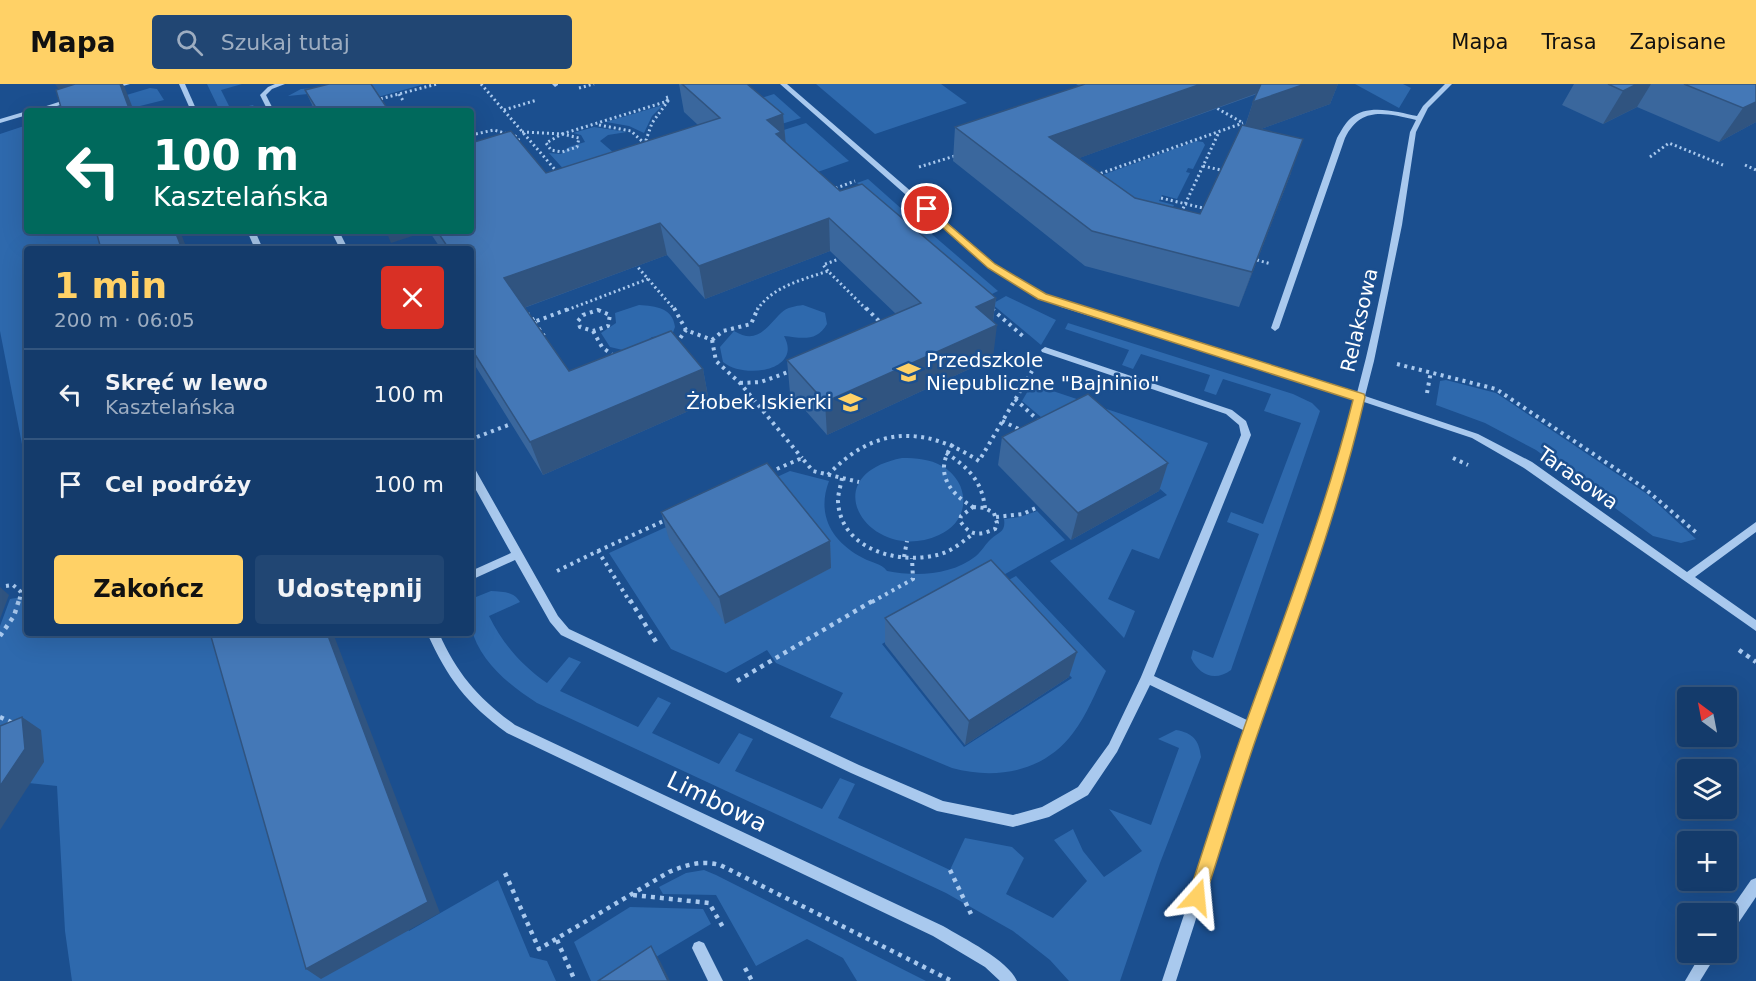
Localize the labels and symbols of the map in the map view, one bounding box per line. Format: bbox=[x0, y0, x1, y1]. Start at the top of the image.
pin bbox=[901, 183, 952, 234]
street label: Relaksowa bbox=[1335, 266, 1383, 374]
place label: Przedszkole Niepubliczne "Bajninio" bbox=[926, 348, 1159, 395]
school or university icon: Przedszkole Niepubliczne "Bajninio" bbox=[895, 359, 921, 385]
school or university icon: Żłobek Iskierki bbox=[837, 389, 863, 415]
place label: Żłobek Iskierki bbox=[686, 390, 832, 414]
street label: Tarasowa bbox=[1532, 441, 1623, 514]
north arrow bbox=[1677, 687, 1737, 747]
street label: Limbowa bbox=[662, 766, 772, 838]
position arrow bbox=[1165, 865, 1229, 929]

